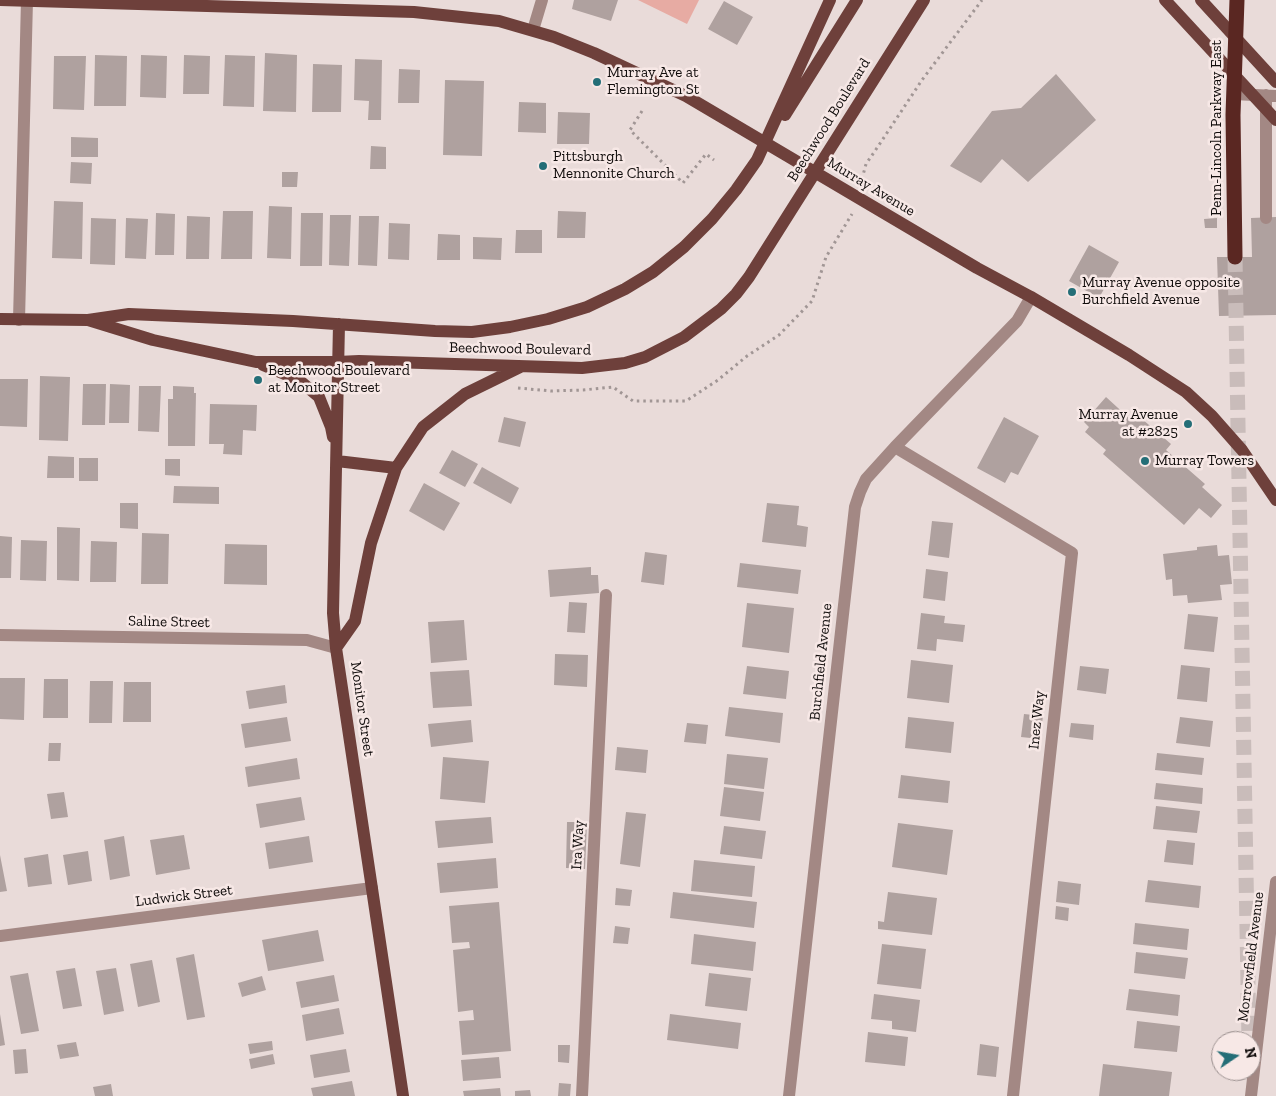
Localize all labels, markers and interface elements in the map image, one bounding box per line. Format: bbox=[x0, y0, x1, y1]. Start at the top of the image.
street label: Penn-Lincoln Parkway East bbox=[1208, 40, 1226, 216]
street label: Beechwood Boulevard bbox=[784, 55, 874, 185]
place label: Murray Ave at Flemington St bbox=[607, 64, 699, 99]
marker: Murray Ave at Flemington St bbox=[591, 76, 603, 88]
place label: Pittsburgh Mennonite Church bbox=[553, 148, 675, 183]
street label: Murray Avenue bbox=[824, 154, 918, 220]
marker: Pittsburgh Mennonite Church bbox=[537, 160, 549, 172]
place label: Murray Avenue opposite Burchfield Avenue bbox=[1082, 274, 1240, 309]
marker: Murray Avenue opposite Burchfield Avenue bbox=[1066, 286, 1078, 298]
street label: Beechwood Boulevard bbox=[449, 339, 591, 359]
place label: Beechwood Boulevard at Monitor Street bbox=[268, 362, 410, 397]
marker: Beechwood Boulevard at Monitor Street bbox=[252, 374, 264, 386]
place label: Murray Avenue at #2825 bbox=[1079, 406, 1178, 441]
marker: Murray Avenue at #2825 bbox=[1182, 418, 1194, 430]
place label: Murray Towers bbox=[1155, 452, 1254, 470]
marker: Murray Towers bbox=[1139, 455, 1151, 467]
street label: Burchfield Avenue bbox=[806, 602, 836, 722]
street label: Saline Street bbox=[128, 612, 210, 632]
street label: Monitor Street bbox=[346, 660, 378, 758]
street label: Inez Way bbox=[1025, 690, 1049, 750]
street label: Ira Way bbox=[568, 820, 588, 870]
street label: Ludwick Street bbox=[134, 881, 234, 911]
street label: Morrowfield Avenue bbox=[1234, 891, 1268, 1023]
north arrow bbox=[1211, 1031, 1261, 1081]
text: N bbox=[1241, 1046, 1260, 1060]

